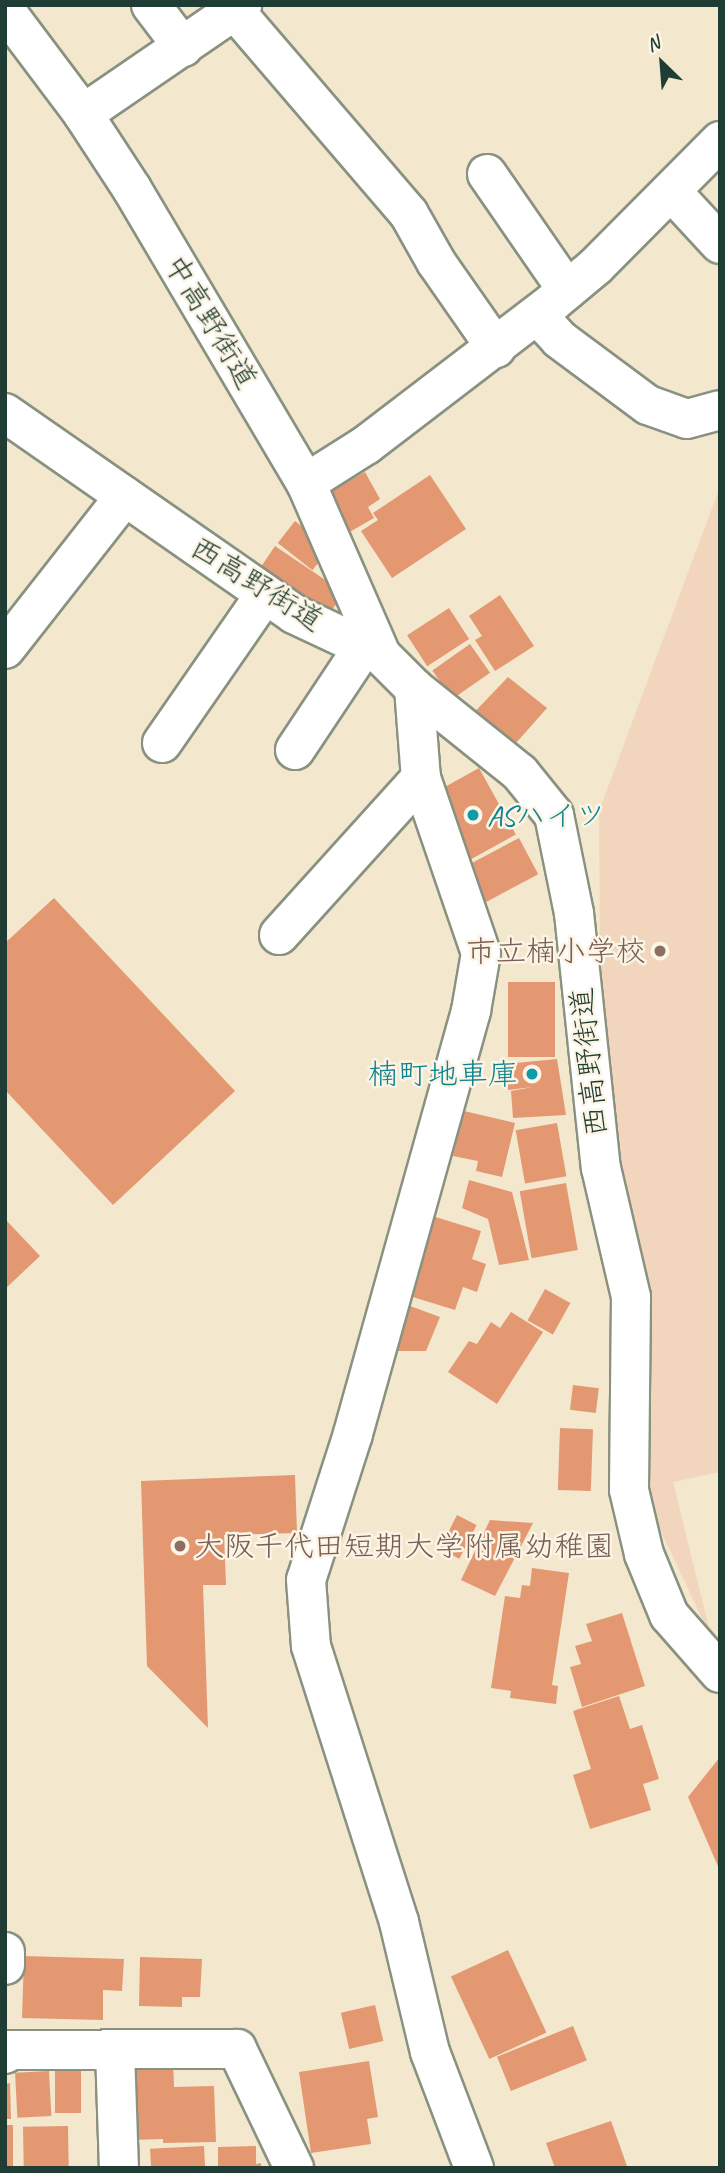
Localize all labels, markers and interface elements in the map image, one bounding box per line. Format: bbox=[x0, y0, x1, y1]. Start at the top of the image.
north arrow bbox=[627, 28, 697, 98]
text: N bbox=[643, 31, 664, 57]
street label: 中高野街道 bbox=[157, 248, 265, 396]
street label: 西高野街道 bbox=[184, 529, 330, 639]
place label: ASハイツ bbox=[487, 797, 606, 833]
marker: ASハイツ bbox=[465, 807, 481, 823]
place label: 市立楠小学校 bbox=[466, 933, 646, 969]
marker: 市立楠小学校 bbox=[652, 943, 668, 959]
street label: 西高野街道 bbox=[563, 986, 615, 1138]
place label: 楠町地車庫 bbox=[368, 1056, 518, 1092]
marker: 楠町地車庫 bbox=[524, 1066, 540, 1082]
place label: 大阪千代田短期大学附属幼稚園 bbox=[194, 1528, 614, 1564]
marker: 大阪千代田短期大学附属幼稚園 bbox=[172, 1538, 188, 1554]

